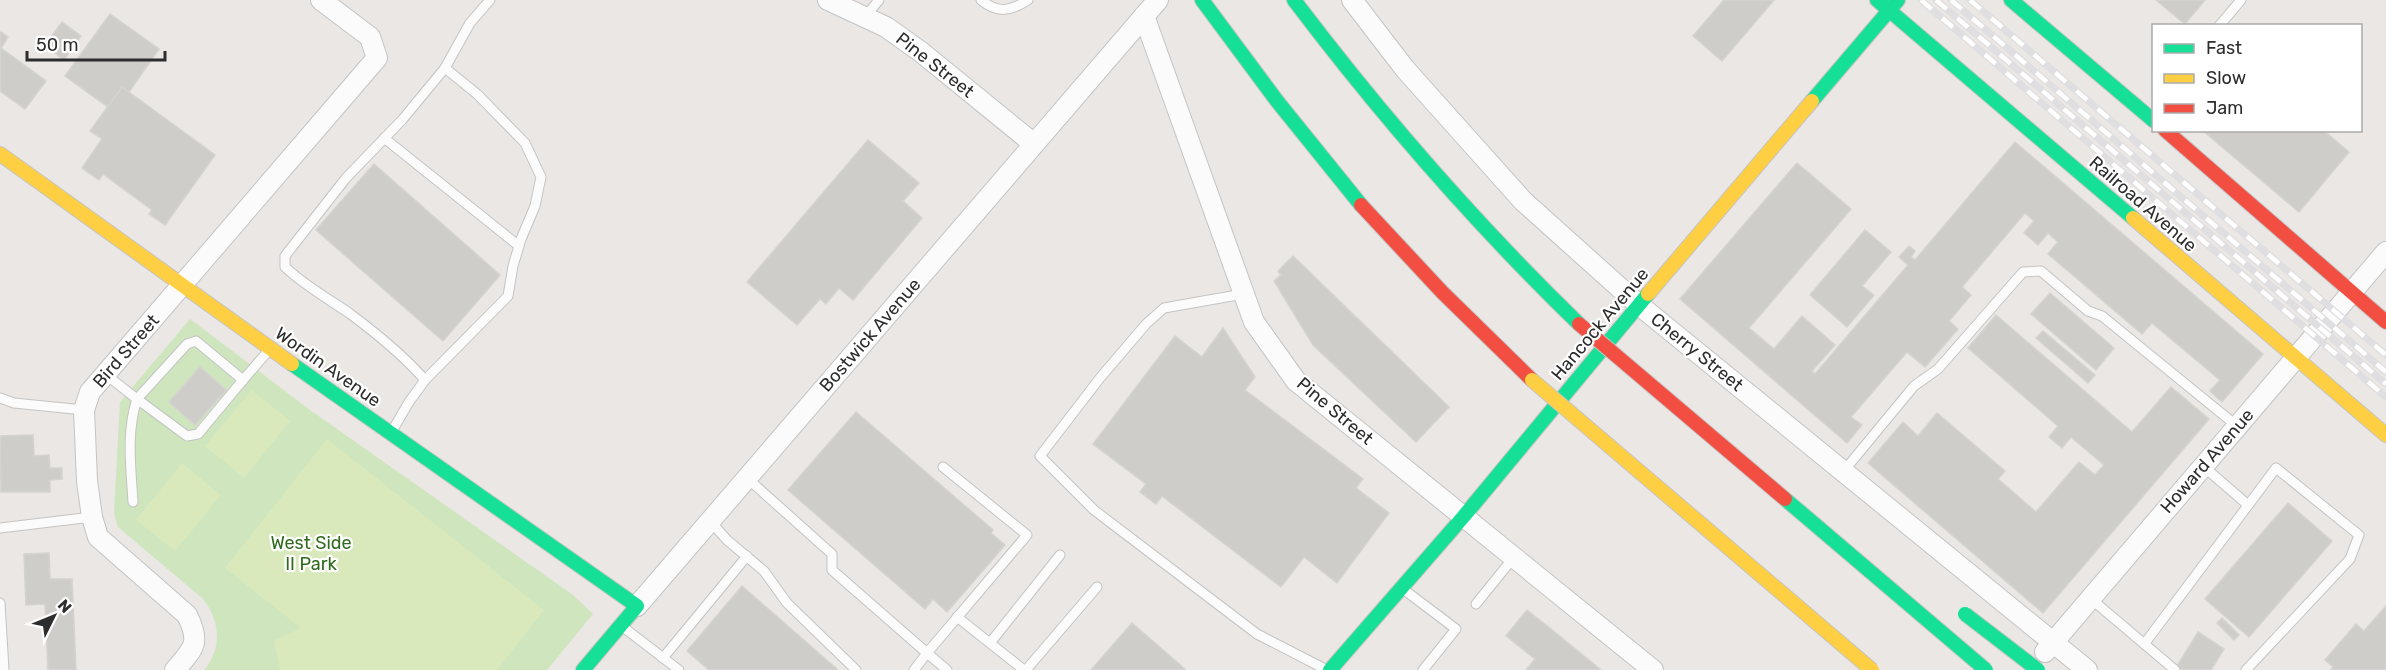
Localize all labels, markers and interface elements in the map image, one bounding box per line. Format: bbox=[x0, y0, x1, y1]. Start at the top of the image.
scale bar bbox=[27, 24, 165, 62]
legend bbox=[2152, 24, 2362, 132]
street label: Pine Street bbox=[891, 28, 979, 102]
text: 50 m bbox=[36, 34, 79, 56]
text: Fast bbox=[2206, 37, 2242, 59]
text: Slow bbox=[2206, 67, 2246, 89]
text: Jam bbox=[2206, 97, 2243, 119]
street label: Railroad Avenue bbox=[2085, 151, 2201, 257]
street label: Hancock Avenue bbox=[1547, 263, 1653, 385]
street label: Bostwick Avenue bbox=[815, 274, 925, 396]
street label: Cherry Street bbox=[1646, 308, 1748, 396]
street label: Bird Street bbox=[88, 310, 164, 392]
street label: Wordin Avenue bbox=[271, 322, 385, 412]
street label: Pine Street bbox=[1292, 373, 1378, 449]
street label: Howard Avenue bbox=[2156, 404, 2258, 518]
park label: West Side II Park bbox=[270, 532, 352, 575]
north arrow bbox=[24, 586, 84, 646]
text: N bbox=[54, 595, 75, 617]

